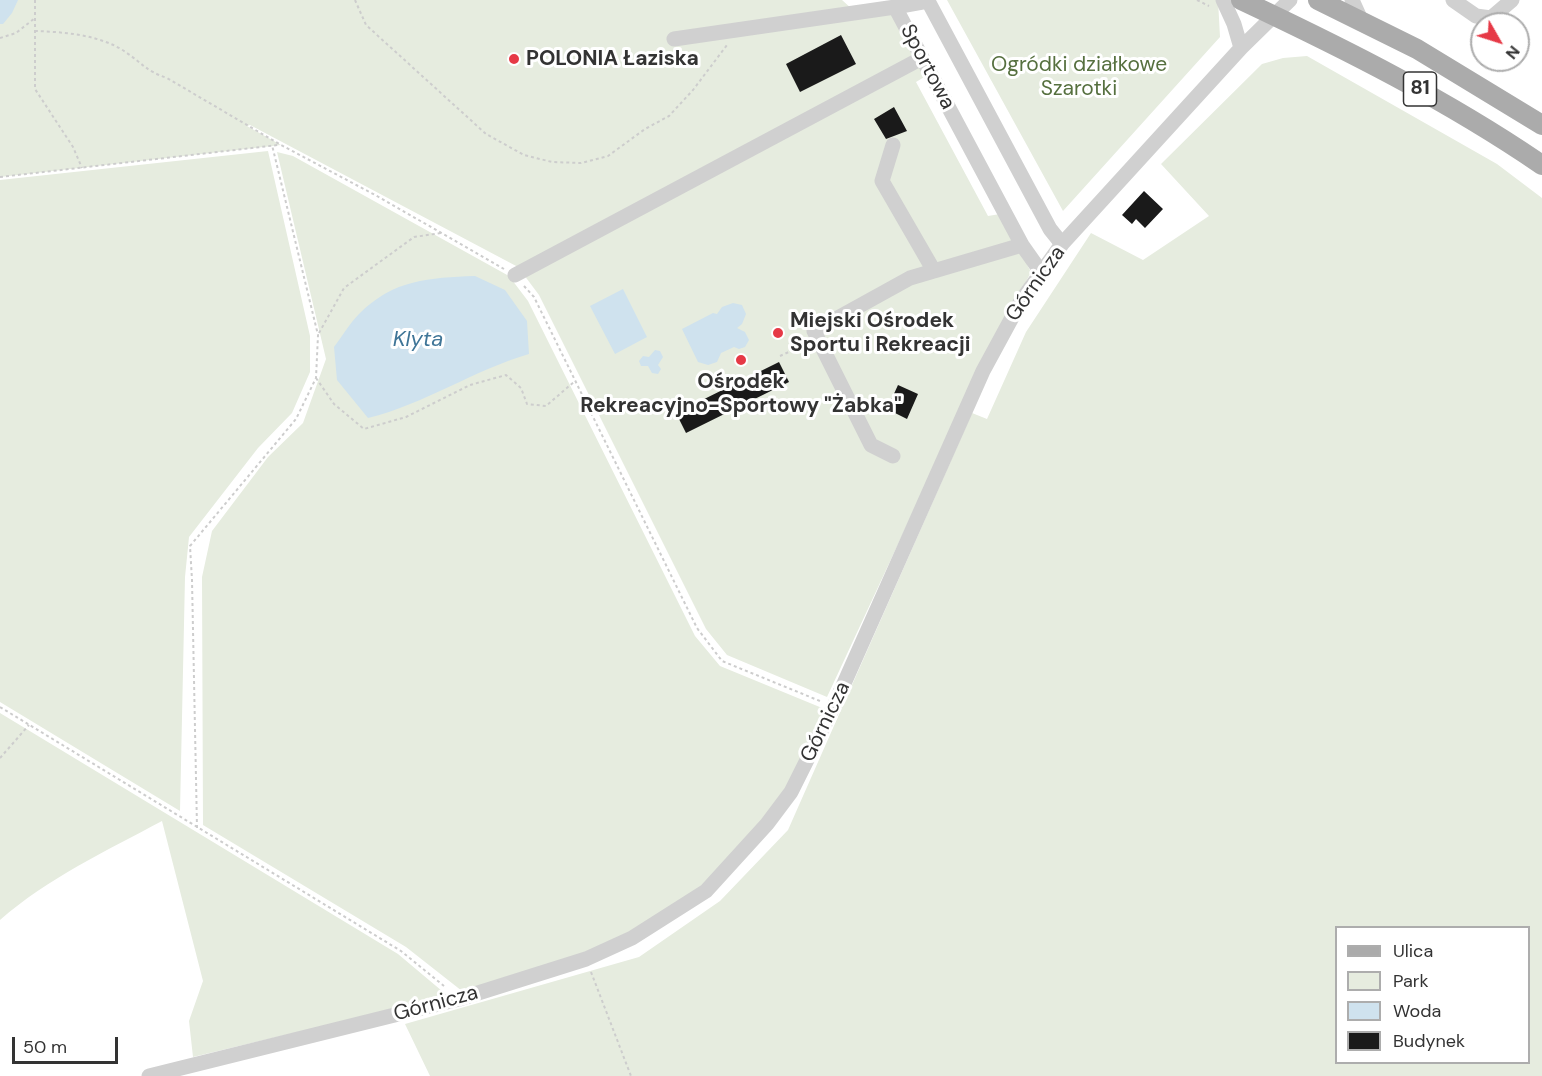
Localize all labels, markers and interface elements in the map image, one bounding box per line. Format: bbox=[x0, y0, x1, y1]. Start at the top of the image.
north arrow bbox=[1470, 12, 1530, 72]
street label: Sportowa bbox=[894, 20, 960, 114]
text: N bbox=[1501, 41, 1525, 64]
place label: POLONIA Łaziska bbox=[526, 46, 699, 72]
marker: POLONIA Łaziska bbox=[507, 52, 521, 66]
park label: Ogródki działkowe Szarotki bbox=[991, 52, 1167, 102]
road number: 81 bbox=[1404, 72, 1436, 106]
street label: Górnicza bbox=[1001, 241, 1071, 327]
place label: Miejski Ośrodek Sportu i Rekreacji bbox=[790, 308, 971, 358]
marker: Miejski Ośrodek Sportu i Rekreacji bbox=[771, 326, 785, 340]
water label: Klyta bbox=[393, 327, 443, 353]
marker: Ośrodek Rekreacyjno-Sportowy "Żabka" bbox=[734, 353, 748, 367]
place label: Ośrodek Rekreacyjno-Sportowy "Żabka" bbox=[580, 369, 902, 419]
street label: Górnicza bbox=[796, 678, 856, 766]
legend bbox=[1335, 926, 1530, 1064]
text: Ulica bbox=[1393, 939, 1433, 963]
text: Park bbox=[1393, 969, 1429, 993]
street label: Górnicza bbox=[391, 981, 481, 1027]
text: Woda bbox=[1393, 999, 1441, 1023]
scale bar bbox=[15, 1025, 122, 1063]
text: Budynek bbox=[1393, 1029, 1465, 1053]
text: 50 m bbox=[23, 1035, 67, 1059]

